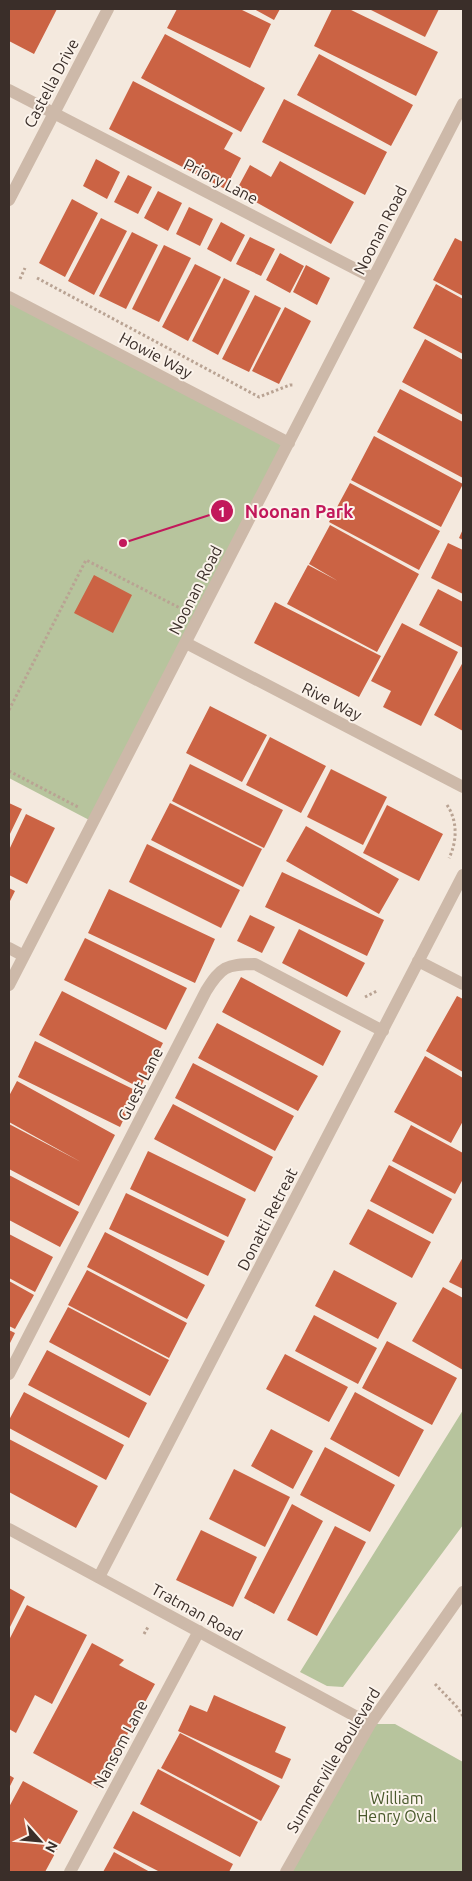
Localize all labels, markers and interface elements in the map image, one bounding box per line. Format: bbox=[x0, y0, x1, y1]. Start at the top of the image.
street label: Castella Drive bbox=[20, 35, 82, 131]
street label: Priory Lane bbox=[181, 155, 261, 207]
street label: Noonan Road bbox=[350, 183, 410, 277]
street label: Howie Way bbox=[117, 328, 196, 382]
callout: Noonan Park bbox=[210, 495, 364, 528]
text: Noonan Park bbox=[245, 501, 353, 521]
text: 1 bbox=[218, 503, 226, 520]
street label: Noonan Road bbox=[165, 543, 225, 637]
street label: Rive Way bbox=[299, 678, 365, 724]
street label: Guest Lane bbox=[114, 1044, 166, 1124]
street label: Donatti Retreat bbox=[233, 1164, 301, 1273]
street label: Tratman Road bbox=[149, 1580, 245, 1644]
street label: Summerville Boulevard bbox=[283, 1684, 383, 1836]
street label: Nansom Lane bbox=[89, 1697, 151, 1791]
park label: William Henry Oval bbox=[357, 1789, 437, 1825]
north arrow bbox=[15, 1816, 65, 1866]
text: N bbox=[42, 1839, 61, 1855]

